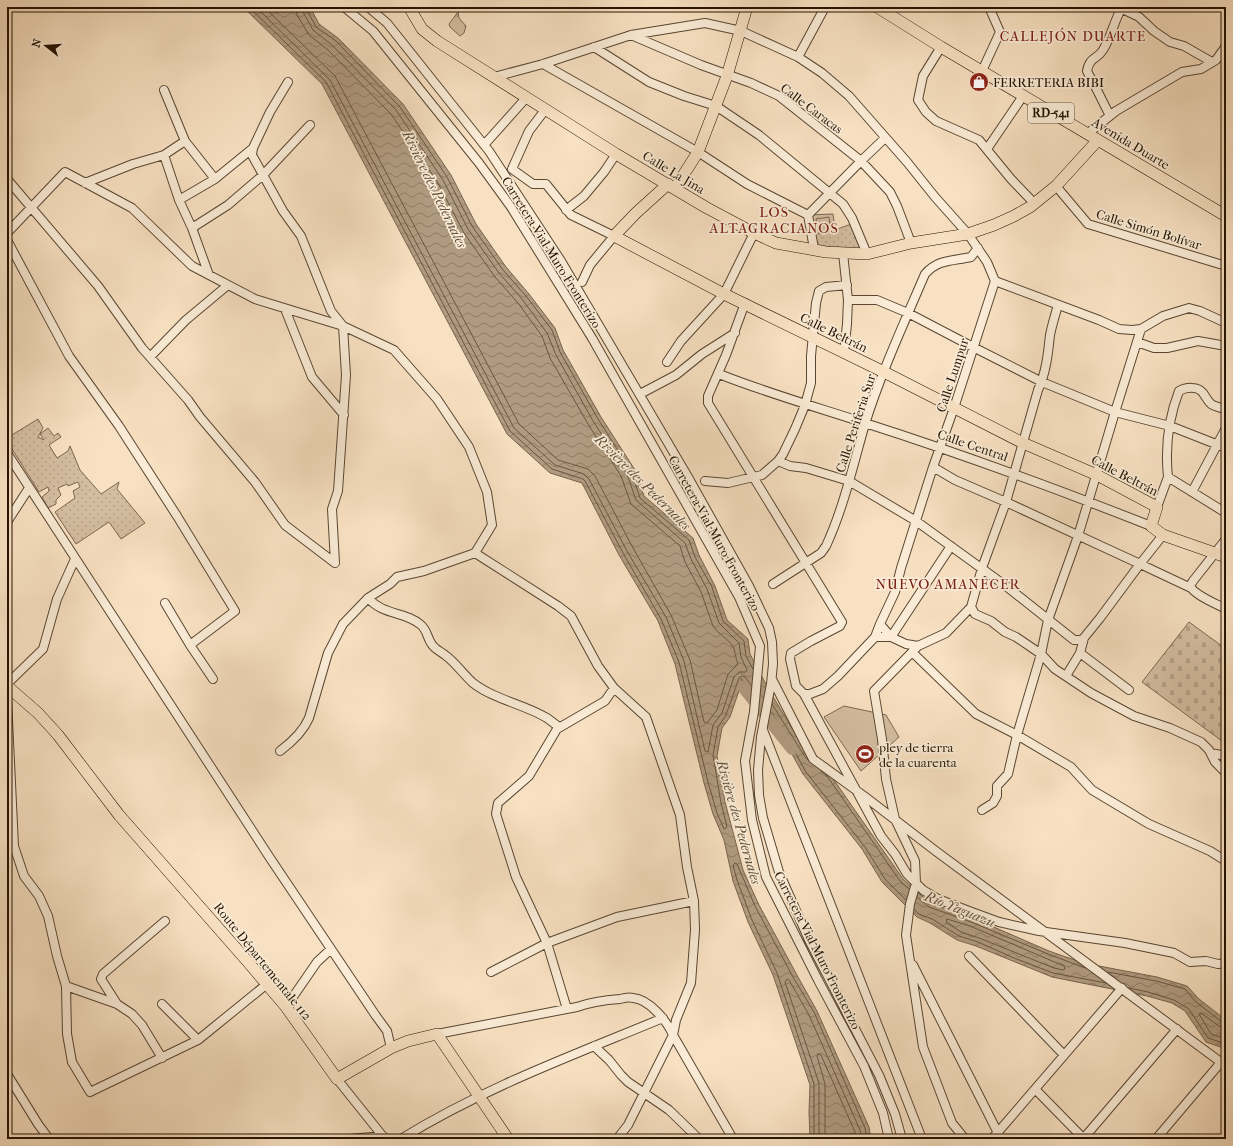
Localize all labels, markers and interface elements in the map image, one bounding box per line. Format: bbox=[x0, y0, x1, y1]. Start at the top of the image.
north arrow bbox=[26, 26, 66, 66]
district label: CALLEJÓN DUARTE bbox=[1000, 27, 1146, 45]
text: N bbox=[29, 37, 45, 49]
shop icon: FERRETERIA BIBI bbox=[968, 71, 990, 93]
place label: FERRETERIA BIBI bbox=[993, 75, 1104, 90]
street label: Calle Caracas bbox=[778, 80, 846, 137]
road number: RD-541 bbox=[1028, 103, 1074, 123]
street label: Avenida Duarte bbox=[1088, 114, 1173, 173]
water label: Rivière des Pedernales bbox=[398, 127, 471, 251]
street label: Calle La Jina bbox=[640, 148, 708, 197]
street label: Carretera Vial Muro Fronterizo bbox=[499, 174, 605, 331]
district label: LOS ALTAGRACIANOS bbox=[708, 204, 839, 237]
street label: Calle Simón Bolívar bbox=[1094, 206, 1204, 253]
street label: Calle Beltrán bbox=[798, 310, 870, 355]
street label: Calle Lumpur bbox=[933, 336, 972, 414]
street label: Calle Periferia Sur bbox=[832, 372, 879, 474]
street label: Calle Central bbox=[936, 426, 1010, 465]
water label: Rivière des Pedernales bbox=[591, 430, 695, 534]
street label: Calle Beltrán bbox=[1089, 452, 1161, 499]
street label: Carretera Vial Muro Fronterizo bbox=[665, 453, 764, 614]
district label: NUEVO AMANECER bbox=[875, 576, 1021, 593]
place label: pley de tierra de la cuarenta bbox=[878, 740, 958, 770]
sports icon: pley de tierra de la cuarenta bbox=[854, 743, 876, 765]
water label: Rivière des Pedernales bbox=[712, 757, 765, 887]
street label: Carretera Vial Muro Fronterizo bbox=[771, 869, 864, 1032]
water label: Río Yaguazu bbox=[921, 887, 998, 931]
street label: Route Départementale 112 bbox=[211, 899, 315, 1023]

